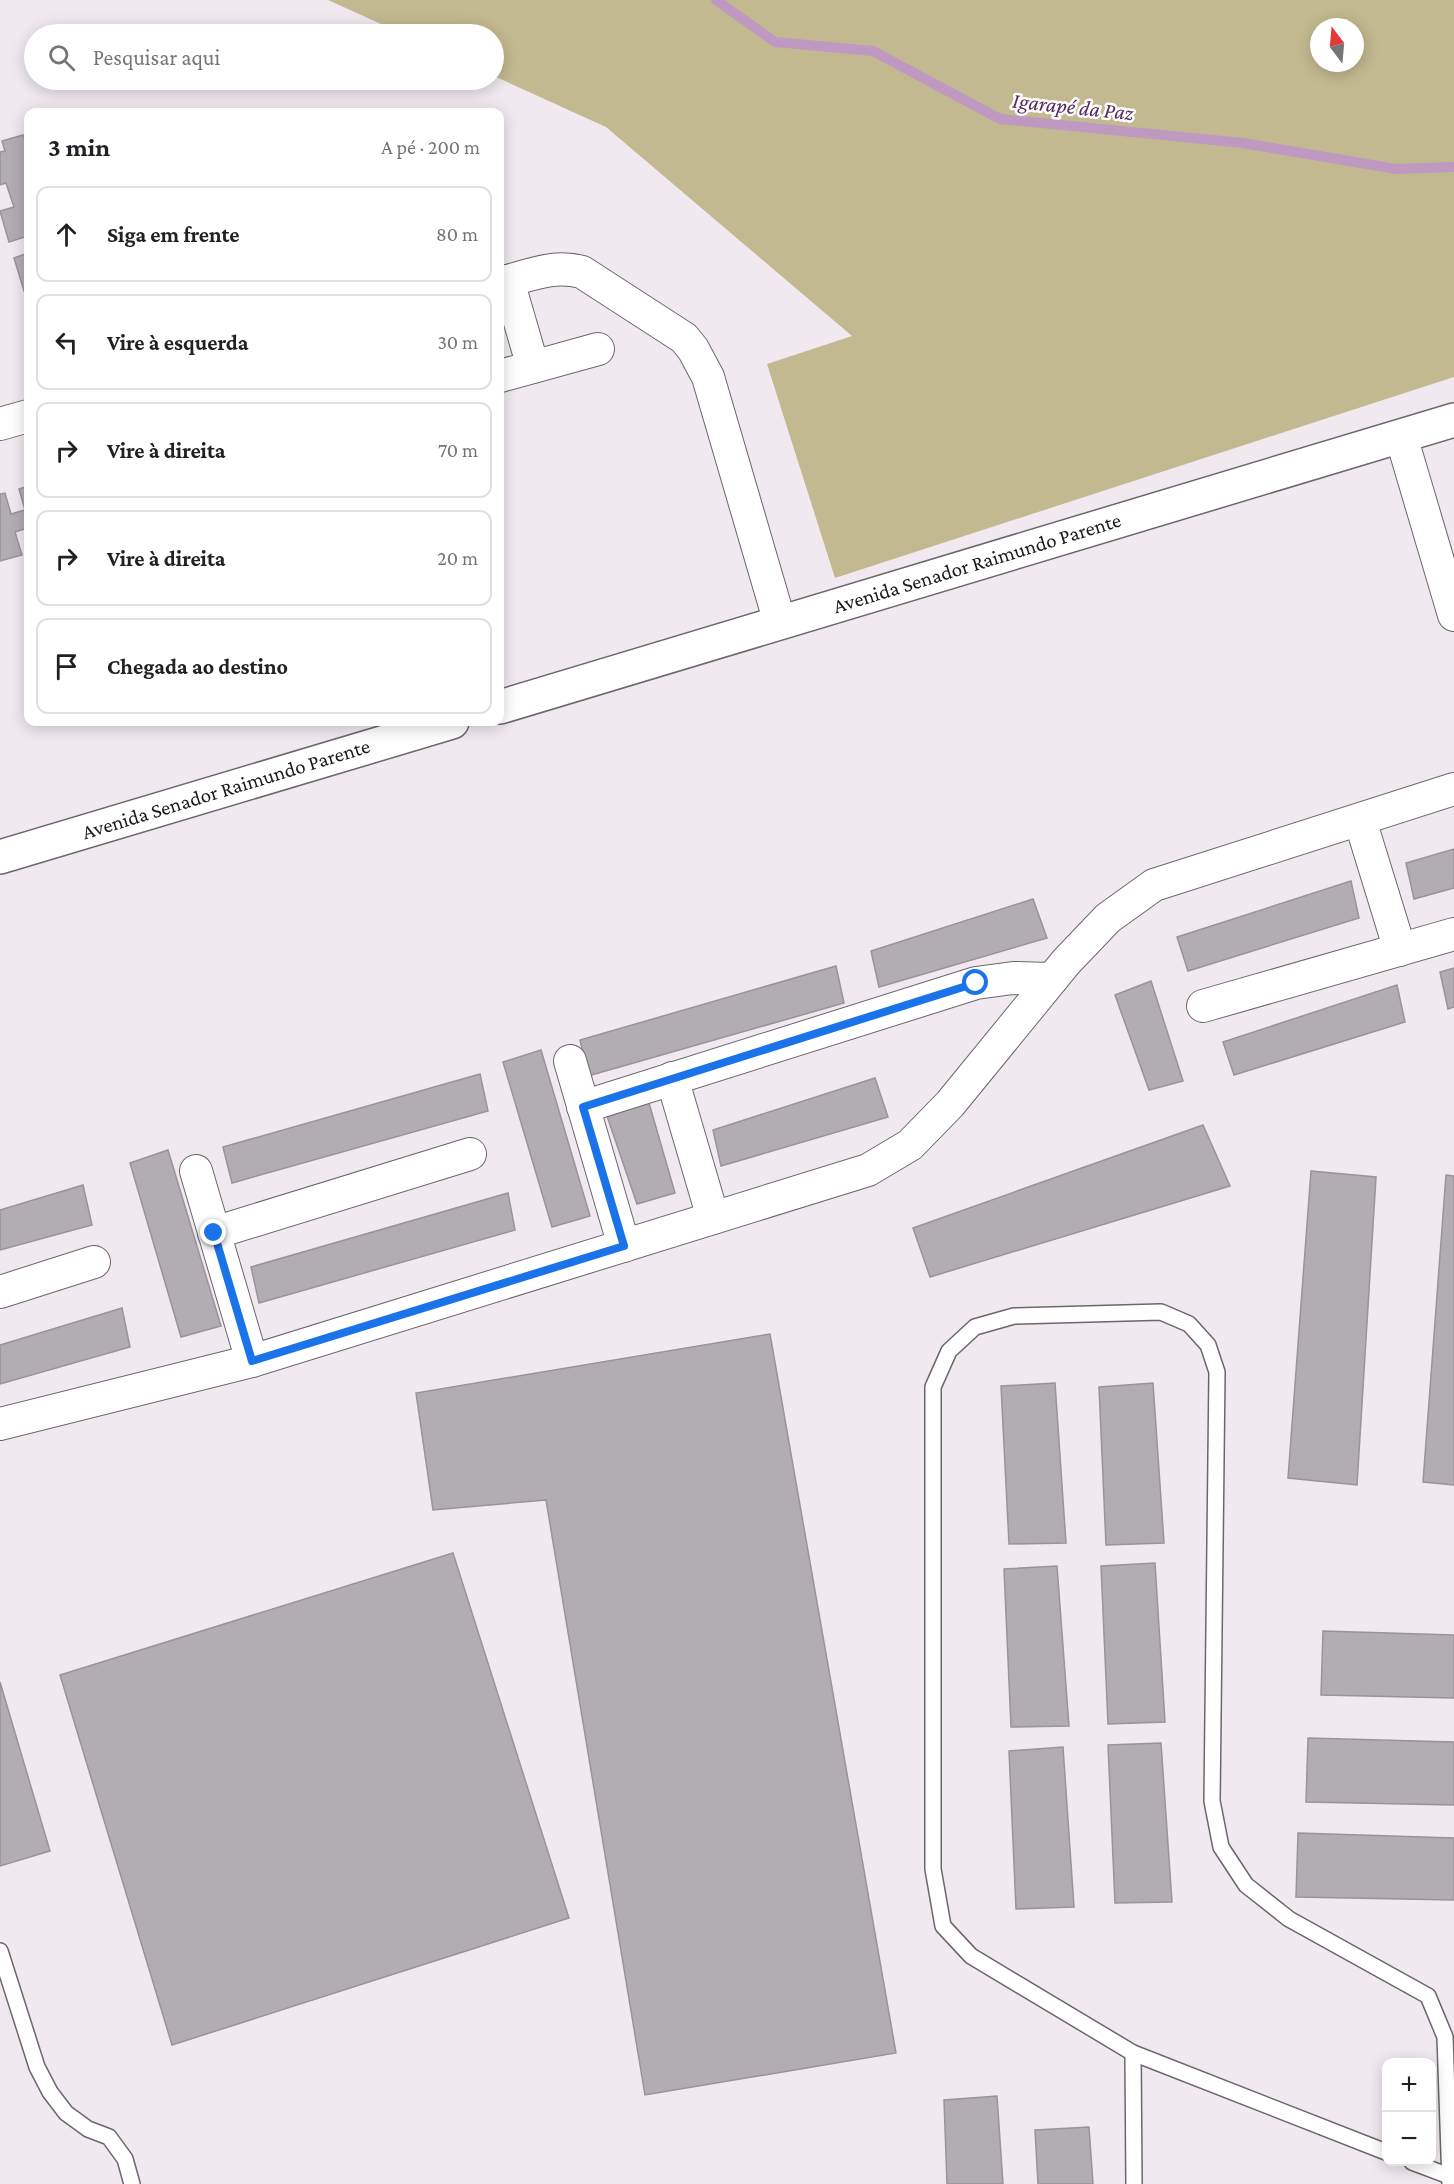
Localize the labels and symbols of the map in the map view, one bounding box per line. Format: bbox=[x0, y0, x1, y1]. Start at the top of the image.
north arrow bbox=[1310, 18, 1364, 72]
water label: Igarapé da Paz bbox=[1011, 88, 1135, 125]
street label: Avenida Senador Raimundo Parente bbox=[830, 508, 1124, 618]
street label: Avenida Senador Raimundo Parente bbox=[79, 734, 373, 844]
route start bbox=[962, 969, 988, 995]
route end bbox=[200, 1219, 226, 1245]

